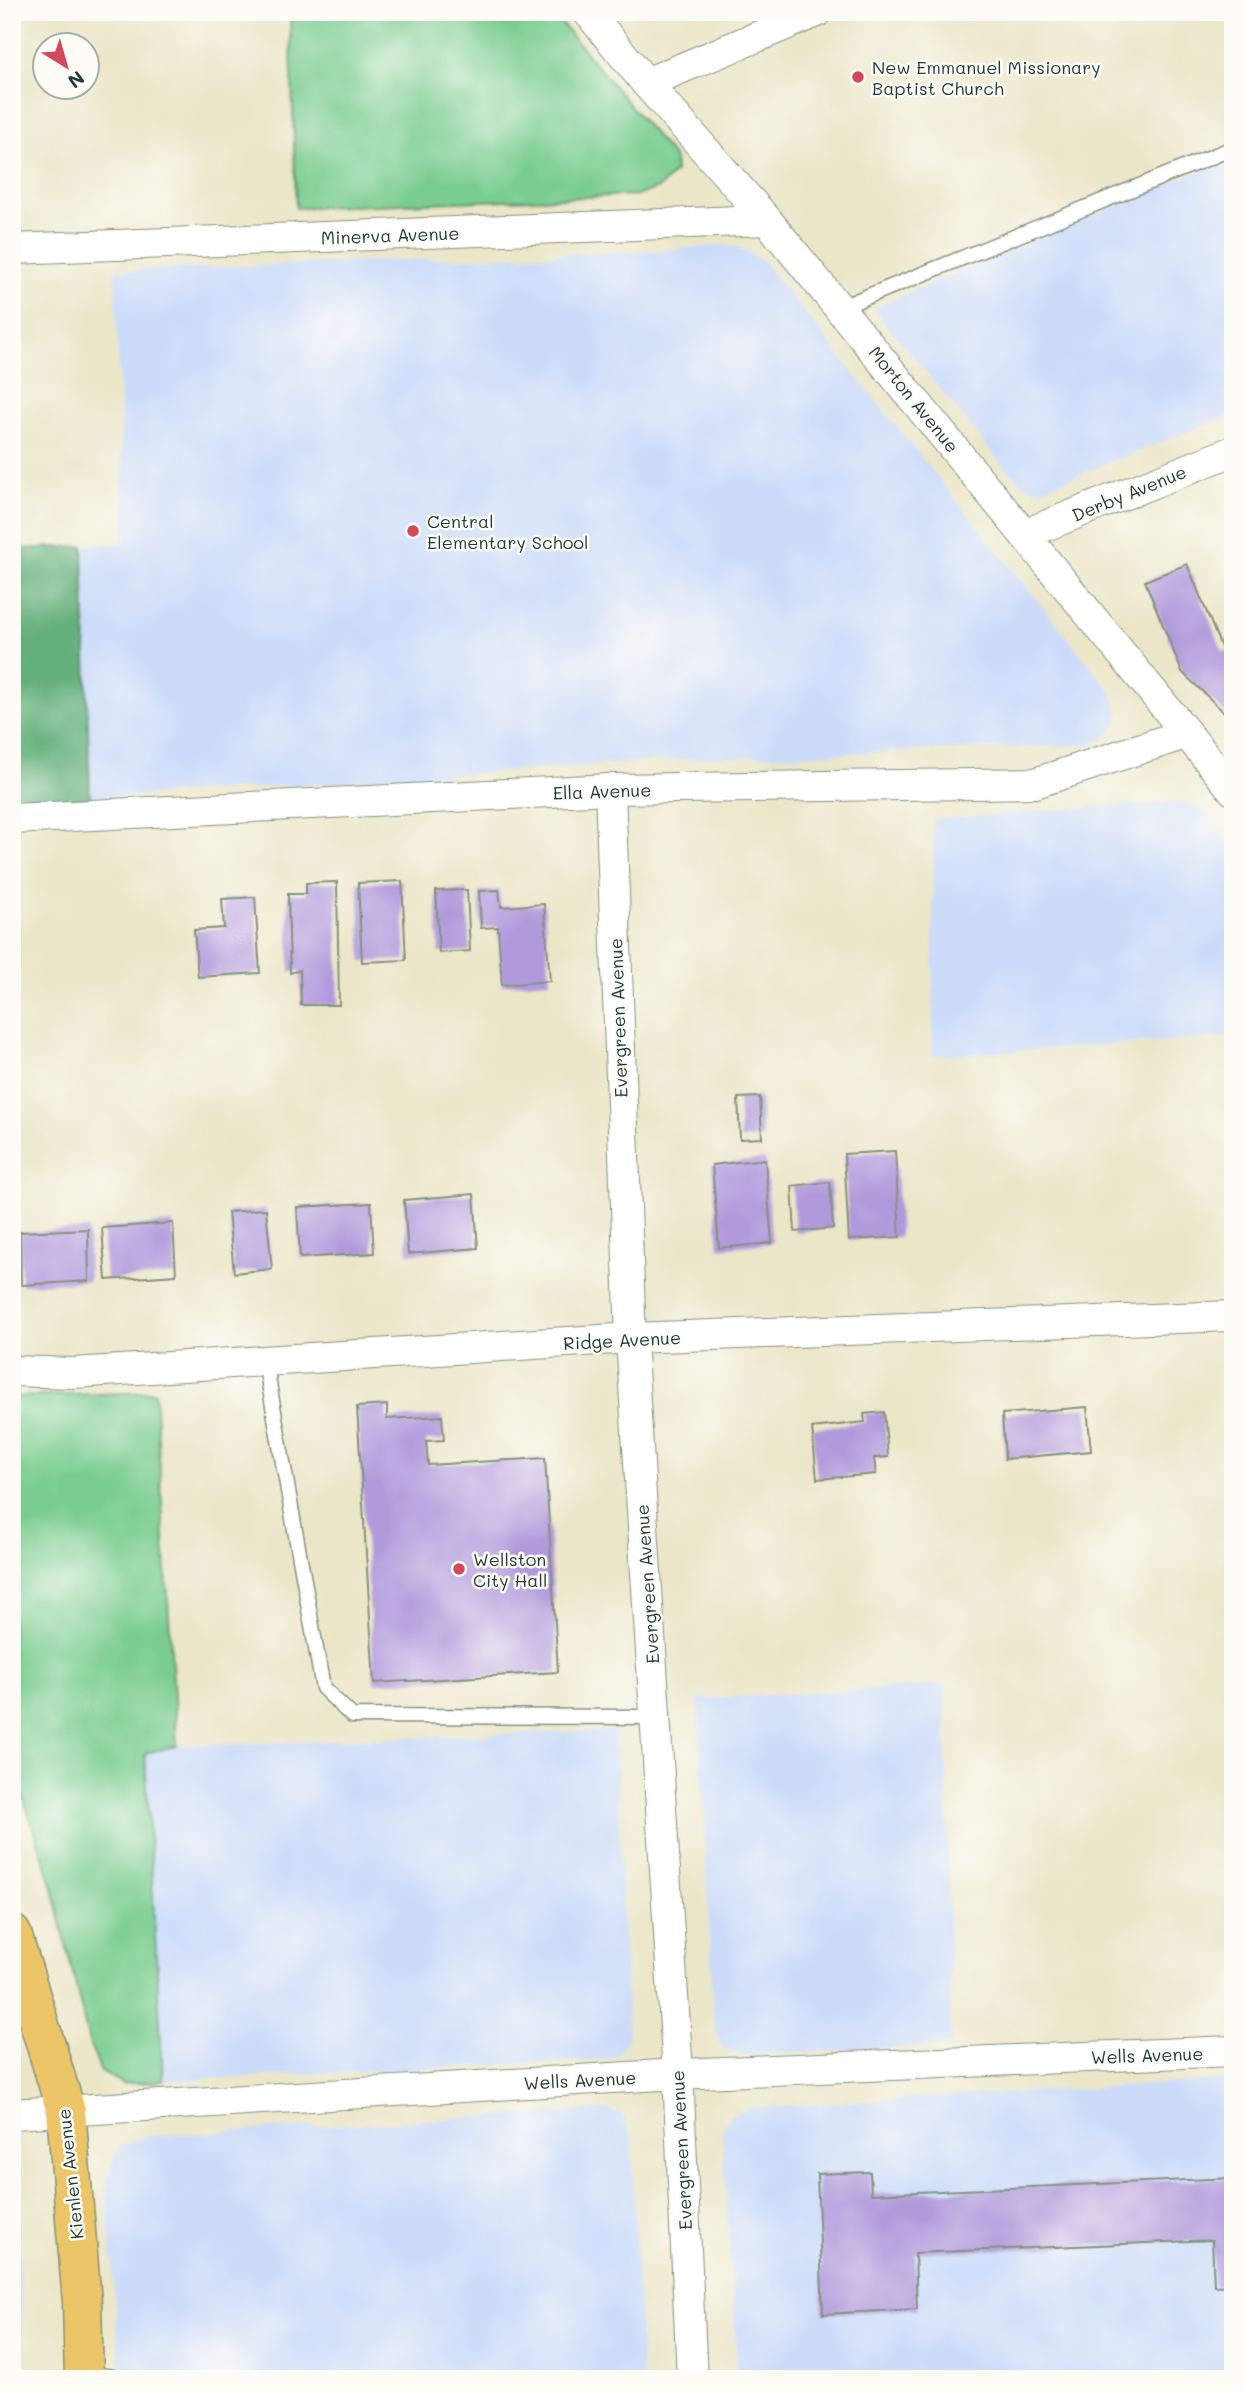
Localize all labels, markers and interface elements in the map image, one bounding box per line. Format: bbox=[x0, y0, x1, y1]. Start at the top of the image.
north arrow bbox=[32, 32, 102, 102]
place label: New Emmanuel Missionary Baptist Church bbox=[872, 55, 1101, 100]
text: N bbox=[63, 66, 90, 94]
marker: New Emmanuel Missionary Baptist Church bbox=[850, 69, 866, 85]
street label: Minerva Avenue bbox=[320, 221, 460, 249]
street label: Morton Avenue bbox=[864, 341, 964, 457]
street label: Derby Avenue bbox=[1068, 459, 1190, 527]
place label: Central Elementary School bbox=[427, 509, 589, 554]
marker: Central Elementary School bbox=[405, 523, 421, 539]
street label: Ella Avenue bbox=[552, 777, 652, 805]
street label: Evergreen Avenue bbox=[603, 938, 633, 1098]
street label: Ridge Avenue bbox=[562, 1325, 682, 1355]
street label: Evergreen Avenue bbox=[629, 1503, 665, 1665]
place label: Wellston City Hall bbox=[473, 1547, 548, 1592]
marker: Wellston City Hall bbox=[451, 1561, 467, 1577]
street label: Wells Avenue bbox=[1090, 2041, 1204, 2069]
street label: Wells Avenue bbox=[523, 2065, 637, 2095]
street label: Evergreen Avenue bbox=[665, 2070, 697, 2230]
street label: Kienlen Avenue bbox=[51, 2107, 89, 2241]

